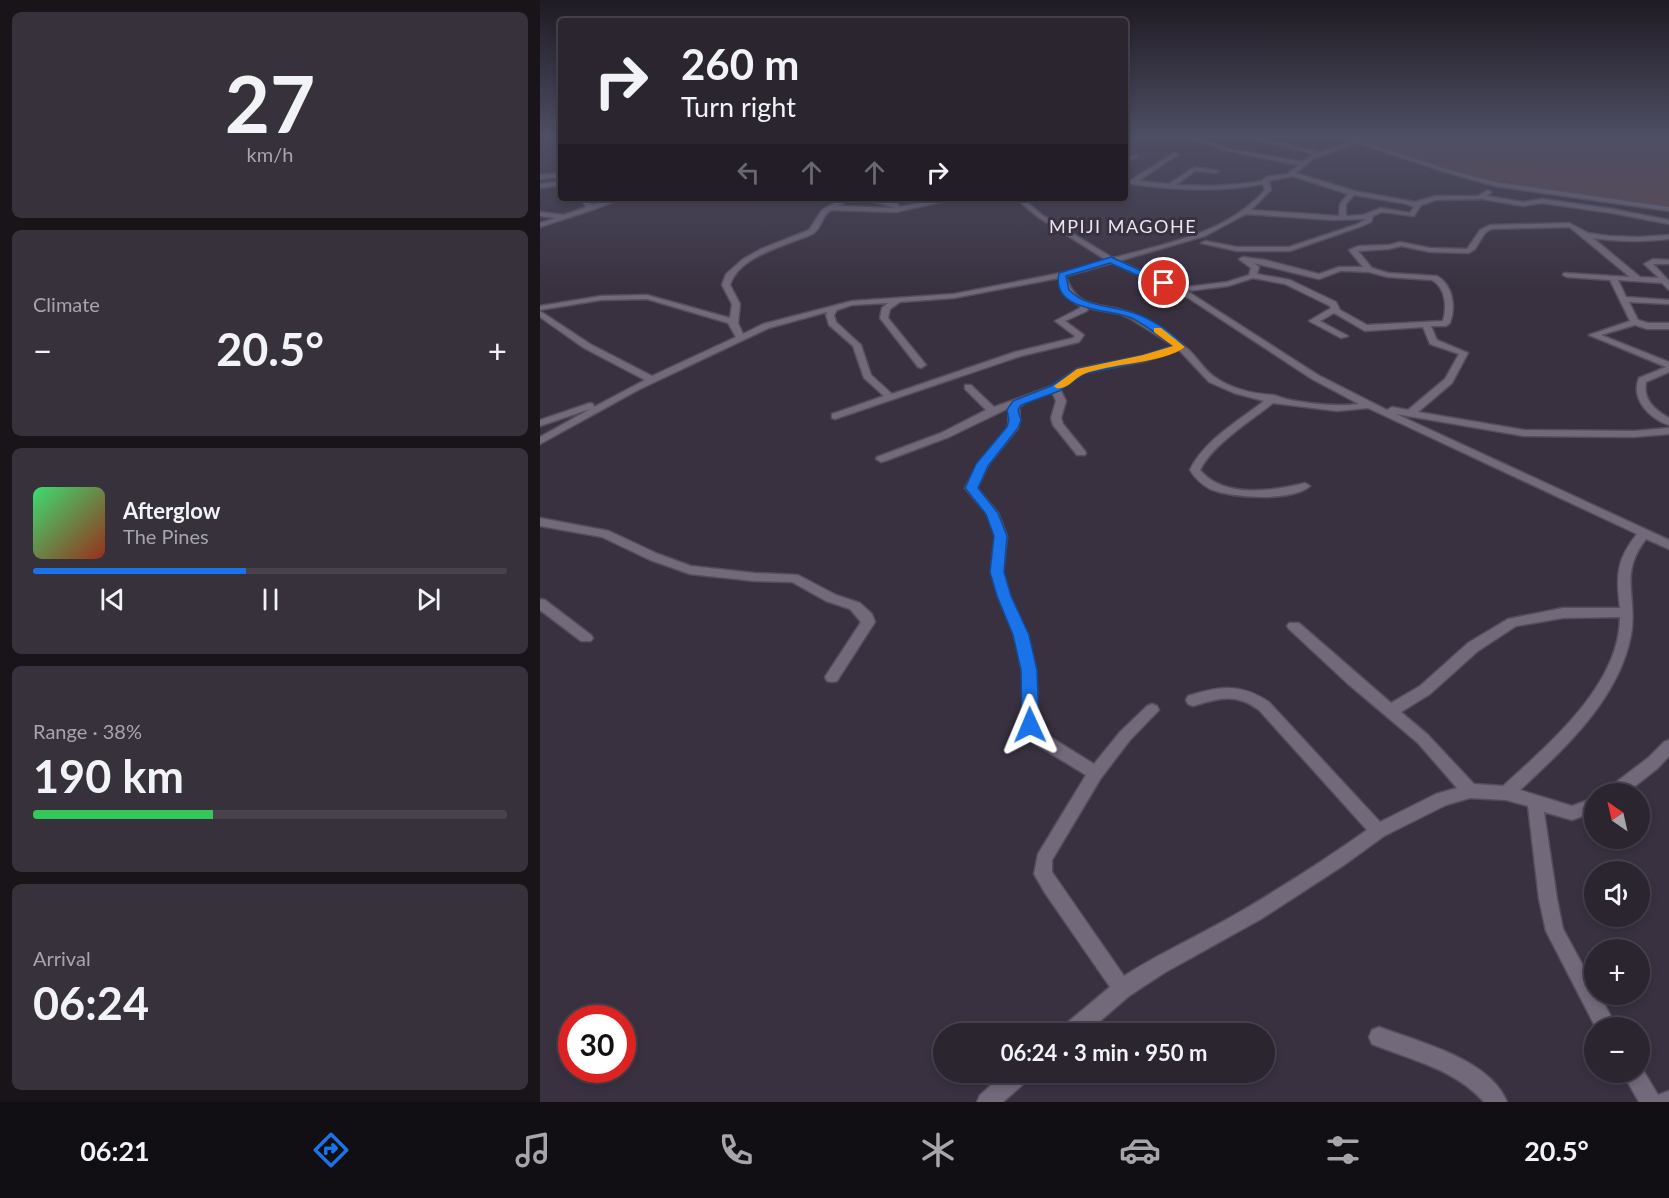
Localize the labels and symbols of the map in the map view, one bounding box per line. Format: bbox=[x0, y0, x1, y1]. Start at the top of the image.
district label: MPIJI MAGOHE bbox=[1049, 215, 1197, 237]
pin bbox=[1138, 257, 1189, 308]
position arrow bbox=[998, 693, 1062, 757]
north arrow bbox=[1584, 783, 1650, 849]
speed limit sign: 30 bbox=[558, 1005, 636, 1083]

